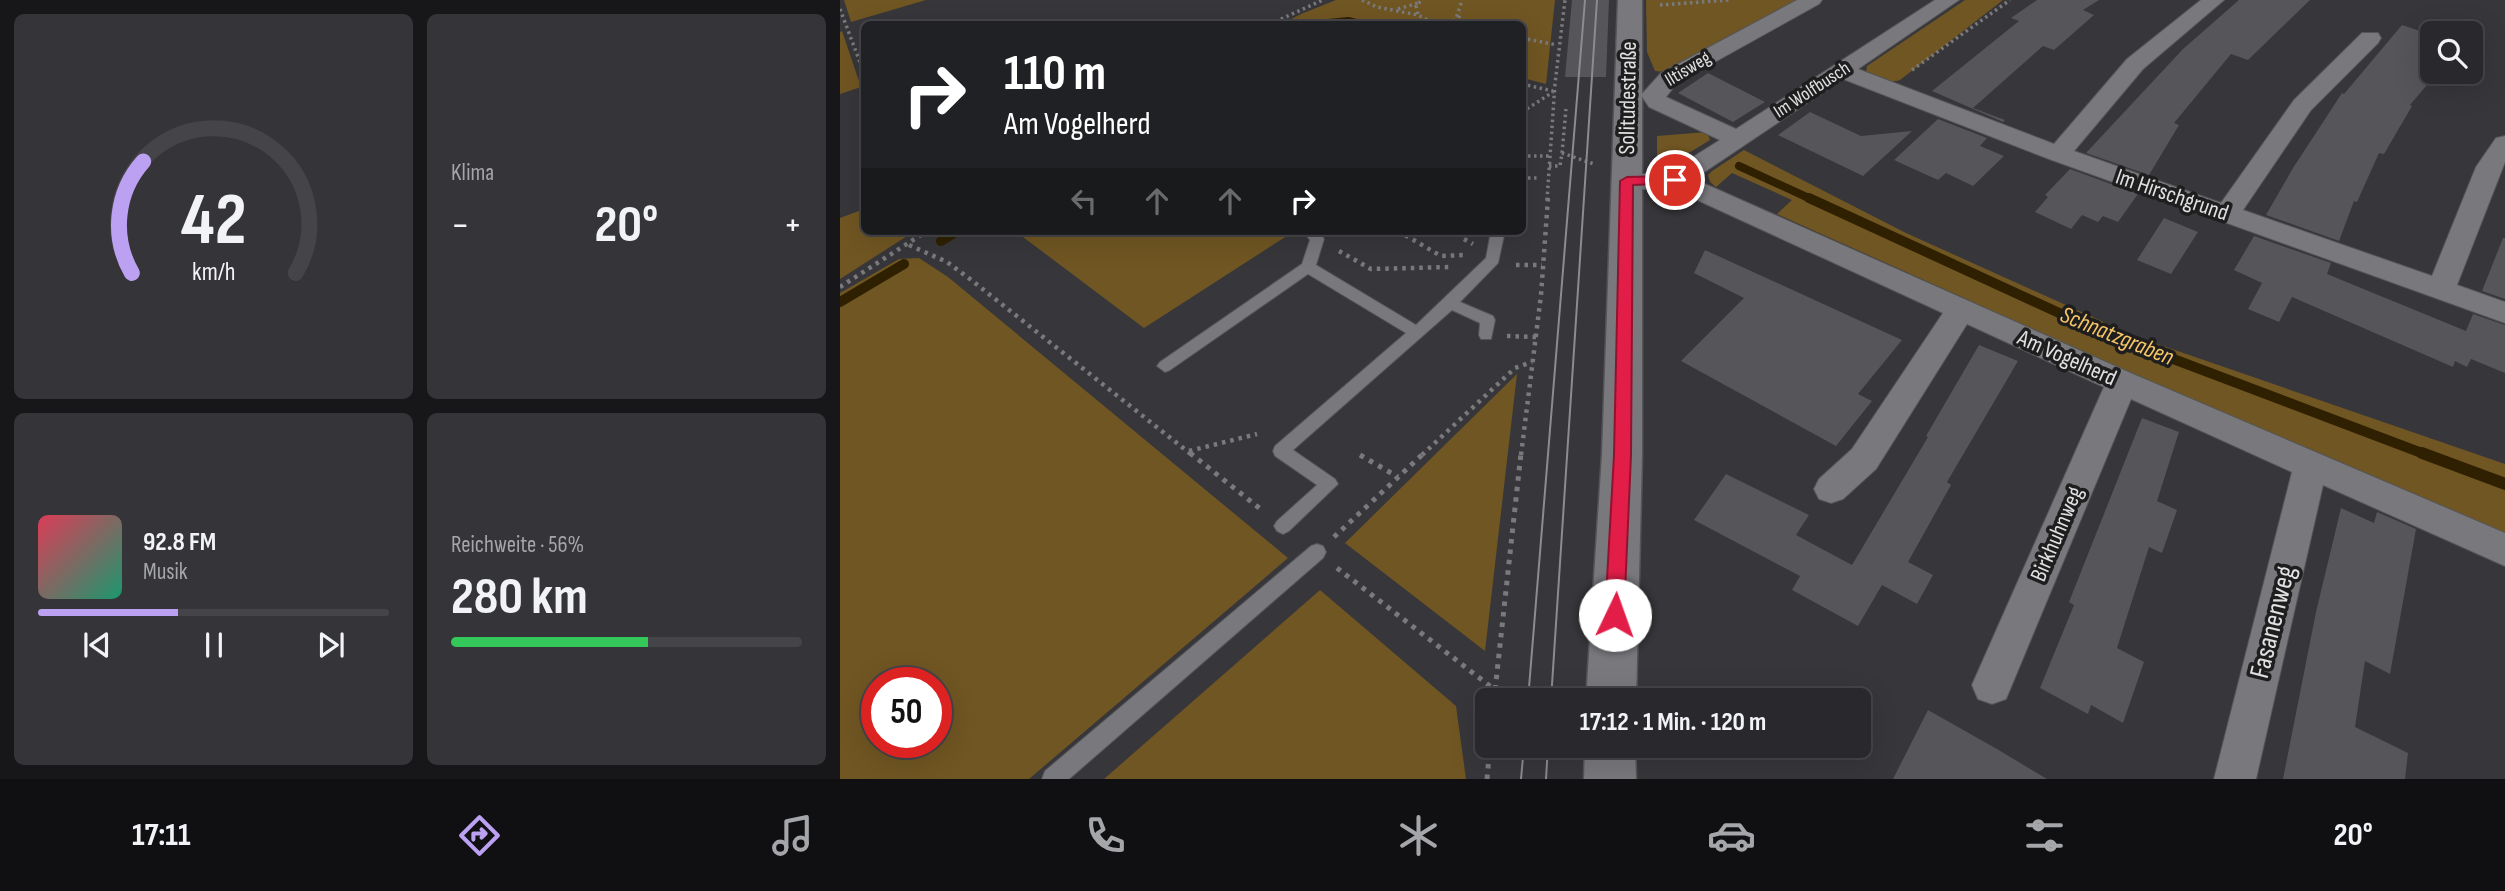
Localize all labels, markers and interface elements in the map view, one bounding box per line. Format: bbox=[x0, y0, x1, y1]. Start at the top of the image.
map controls bbox=[2420, 21, 2483, 84]
button: search bbox=[2420, 21, 2483, 84]
street label: Solitudestraße bbox=[1613, 41, 1643, 155]
text: 110 m bbox=[1004, 45, 1106, 104]
street label: Iltisweg bbox=[1661, 46, 1715, 92]
icon: right bbox=[889, 49, 980, 140]
street label: Im Wolfbusch bbox=[1770, 57, 1854, 123]
text: Am Vogelherd bbox=[1004, 105, 1151, 144]
pin bbox=[1645, 150, 1705, 210]
text: Klima bbox=[451, 159, 494, 187]
icon: arrive bbox=[1656, 161, 1694, 199]
street label: Im Hirschgrund bbox=[2112, 163, 2232, 227]
text: 42 bbox=[181, 177, 246, 265]
icon: left bbox=[1065, 182, 1103, 220]
icon: ahead bbox=[1138, 182, 1176, 220]
icon: ahead bbox=[1211, 182, 1249, 220]
icon: right bbox=[1284, 182, 1322, 220]
text: 20° bbox=[595, 194, 658, 257]
text: − bbox=[451, 203, 470, 248]
text: + bbox=[783, 203, 802, 248]
text: km/h bbox=[192, 256, 235, 287]
water label: Schnatzgraben bbox=[2056, 300, 2178, 372]
street label: Am Vogelherd bbox=[2012, 323, 2121, 392]
street label: Birkhuhnweg bbox=[2025, 482, 2089, 586]
text: 92.8 FM bbox=[143, 527, 216, 558]
text: Reichweite · 56% bbox=[451, 531, 584, 559]
text: Musik bbox=[143, 558, 188, 586]
street label: Fasanenweg bbox=[2243, 562, 2303, 682]
text: 280 km bbox=[451, 566, 588, 629]
position arrow bbox=[1578, 578, 1652, 652]
icon: previous bbox=[78, 626, 116, 664]
icon: pause bbox=[195, 626, 233, 664]
icon: next bbox=[312, 626, 350, 664]
speed limit sign: 50 bbox=[861, 667, 952, 758]
text: 17:12 · 1 Min. · 120 m bbox=[1580, 707, 1766, 738]
icon: directions bbox=[455, 811, 504, 860]
icon: music bbox=[768, 811, 817, 860]
icon: phone bbox=[1081, 811, 1130, 860]
icon: climate bbox=[1394, 811, 1443, 860]
icon: car bbox=[1707, 811, 1756, 860]
icon: filters bbox=[2020, 811, 2069, 860]
text: 17:11 bbox=[132, 816, 190, 855]
text: 20° bbox=[2334, 816, 2373, 855]

